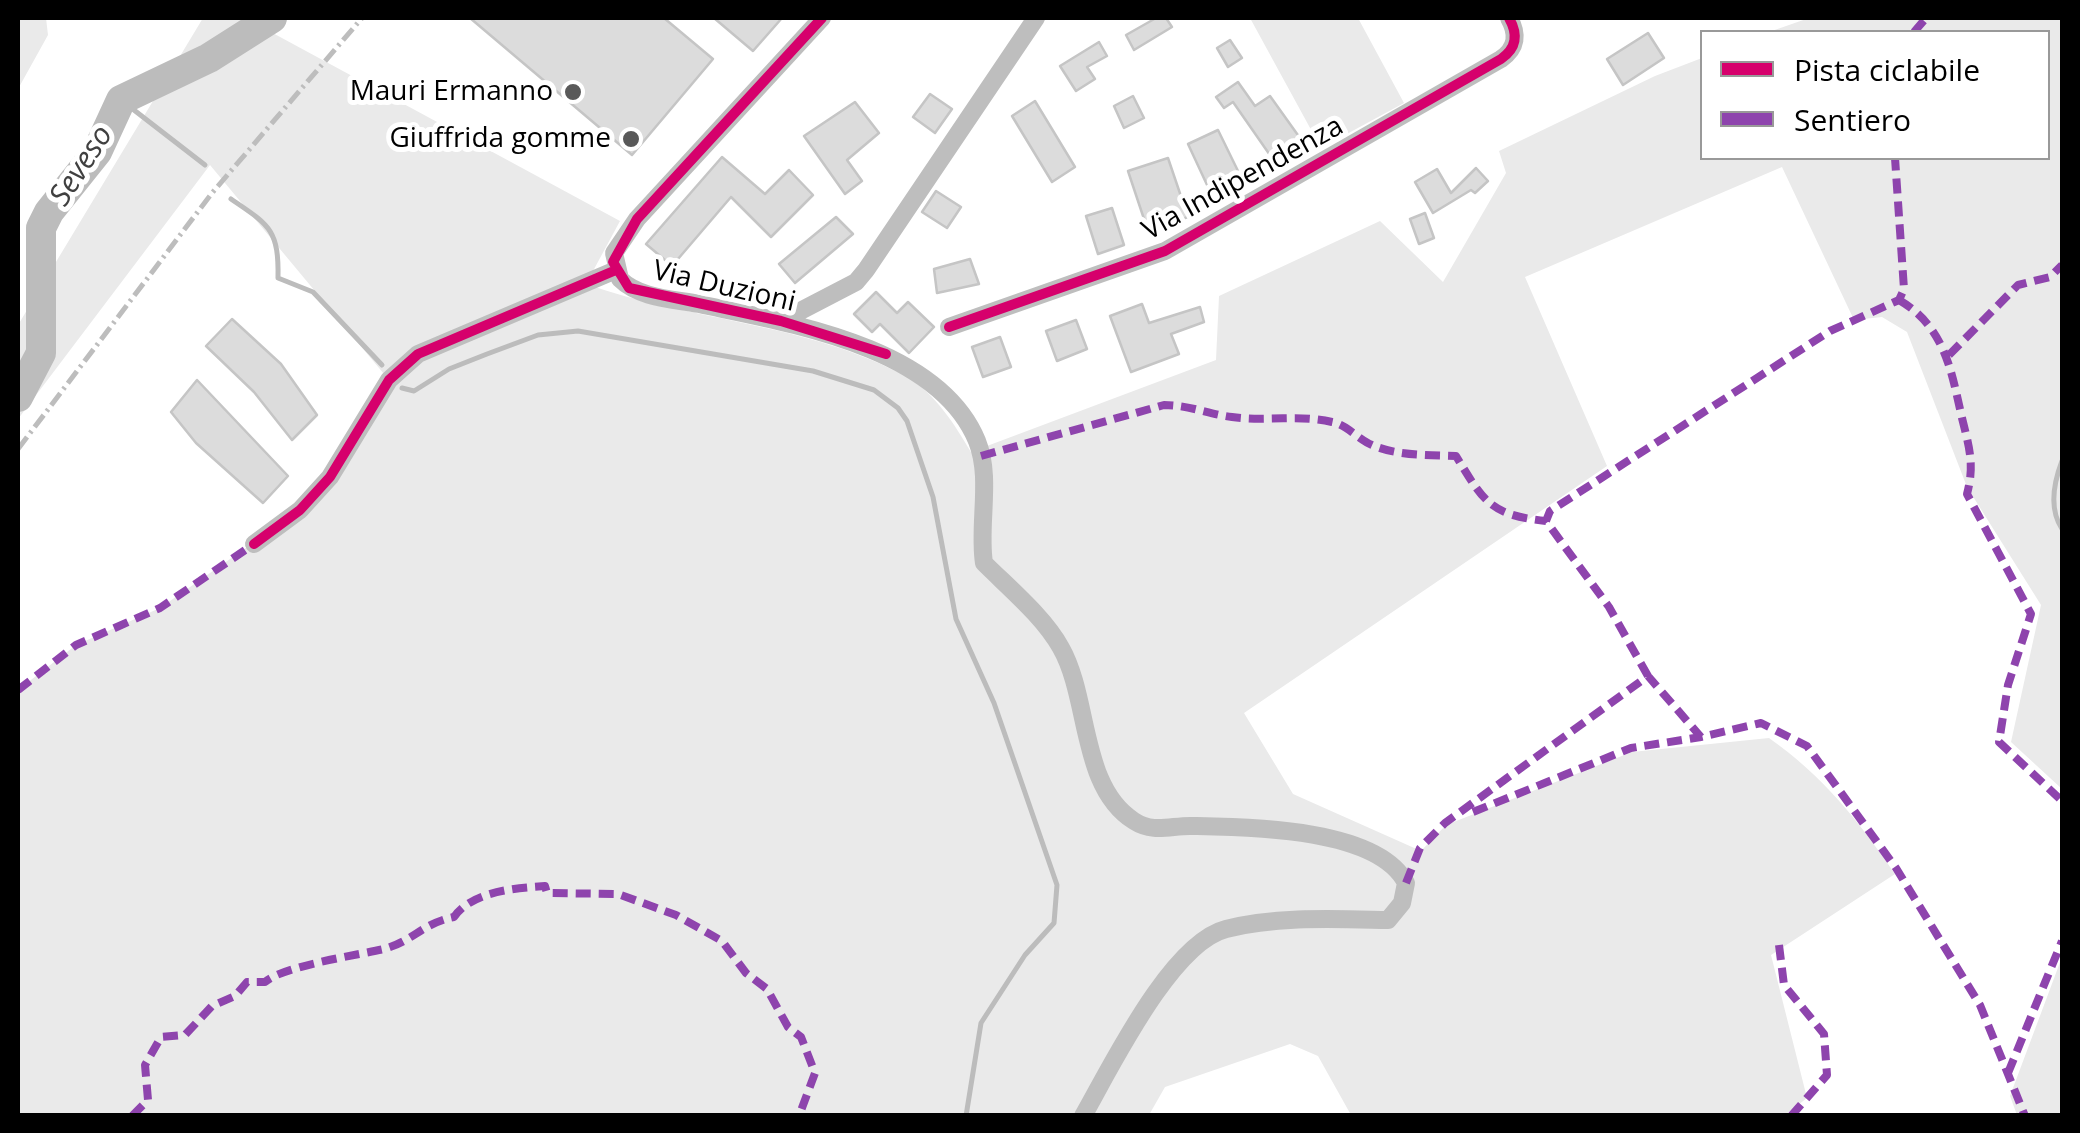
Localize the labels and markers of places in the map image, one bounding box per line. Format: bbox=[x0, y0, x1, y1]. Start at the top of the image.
place label: Mauri Ermanno bbox=[350, 75, 553, 109]
marker: Mauri Ermanno bbox=[562, 81, 584, 103]
place label: Giuffrida gomme bbox=[389, 122, 611, 156]
marker: Giuffrida gomme bbox=[620, 128, 642, 150]

